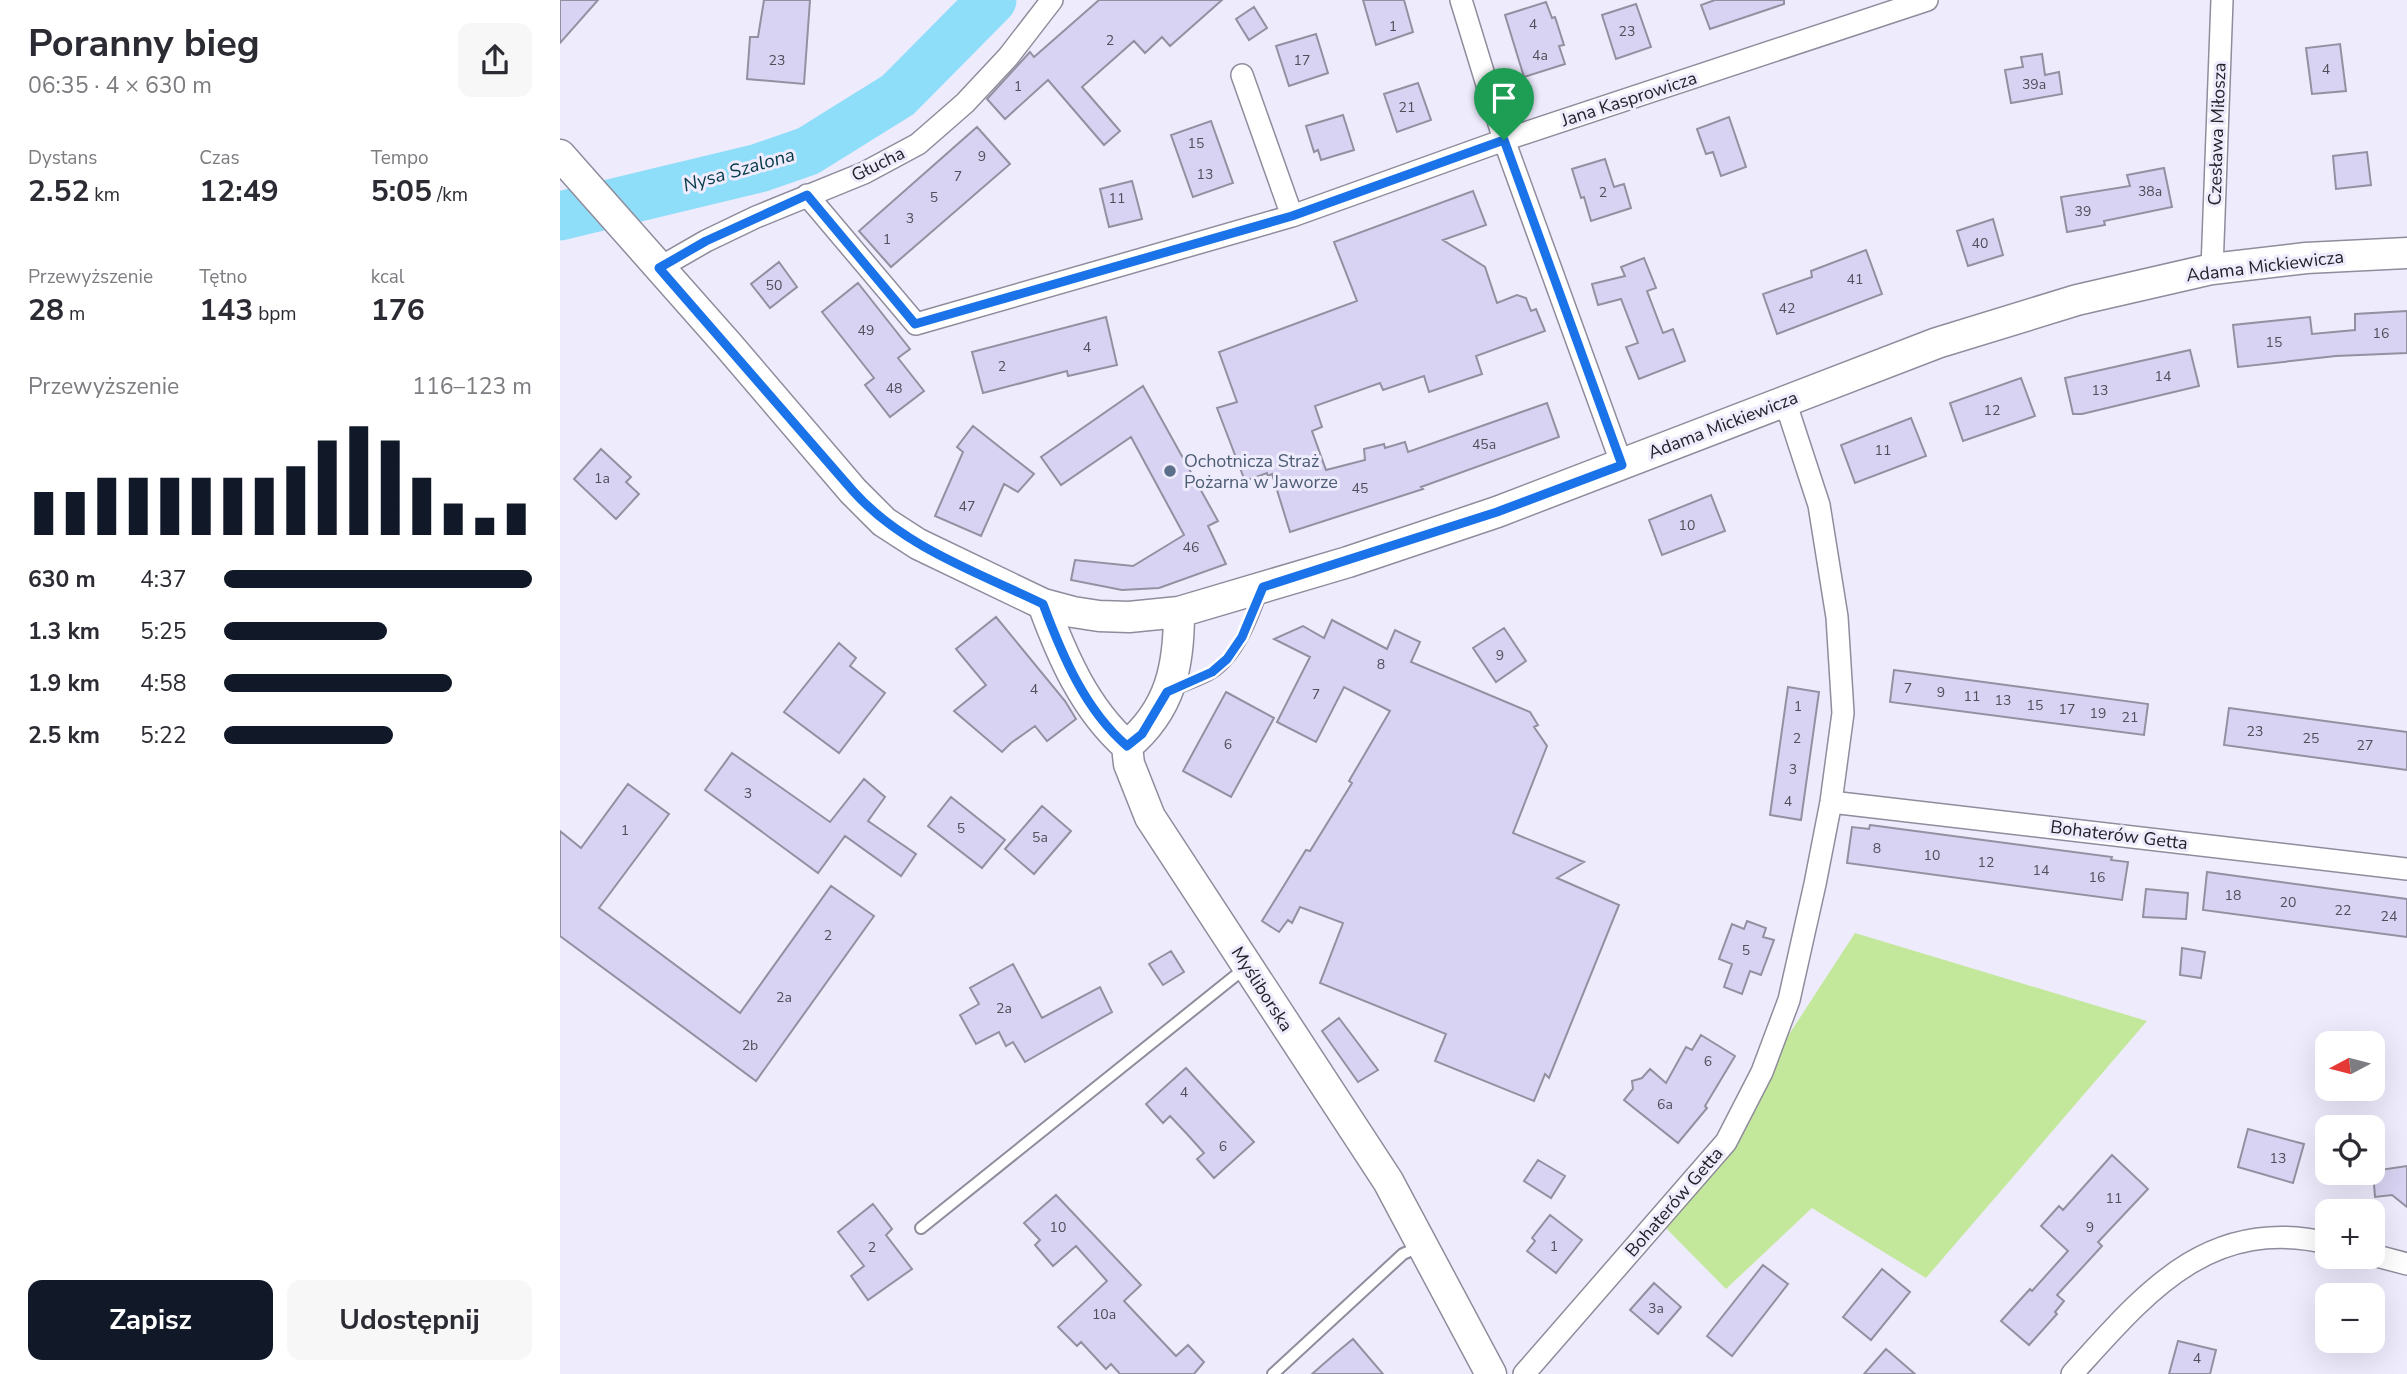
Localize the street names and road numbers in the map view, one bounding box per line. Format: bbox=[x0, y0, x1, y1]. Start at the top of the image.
street label: Czesława Miłosza bbox=[2203, 62, 2231, 206]
street label: Jana Kasprowicza bbox=[1557, 66, 1700, 133]
street label: Głucha bbox=[847, 141, 909, 187]
street label: Adama Mickiewicza bbox=[2185, 244, 2345, 288]
street label: Adama Mickiewicza bbox=[1645, 385, 1801, 465]
street label: Bohaterów Getta bbox=[2049, 815, 2189, 855]
street label: Myśliborska bbox=[1226, 942, 1298, 1036]
street label: Bohaterów Getta bbox=[1620, 1142, 1728, 1262]

